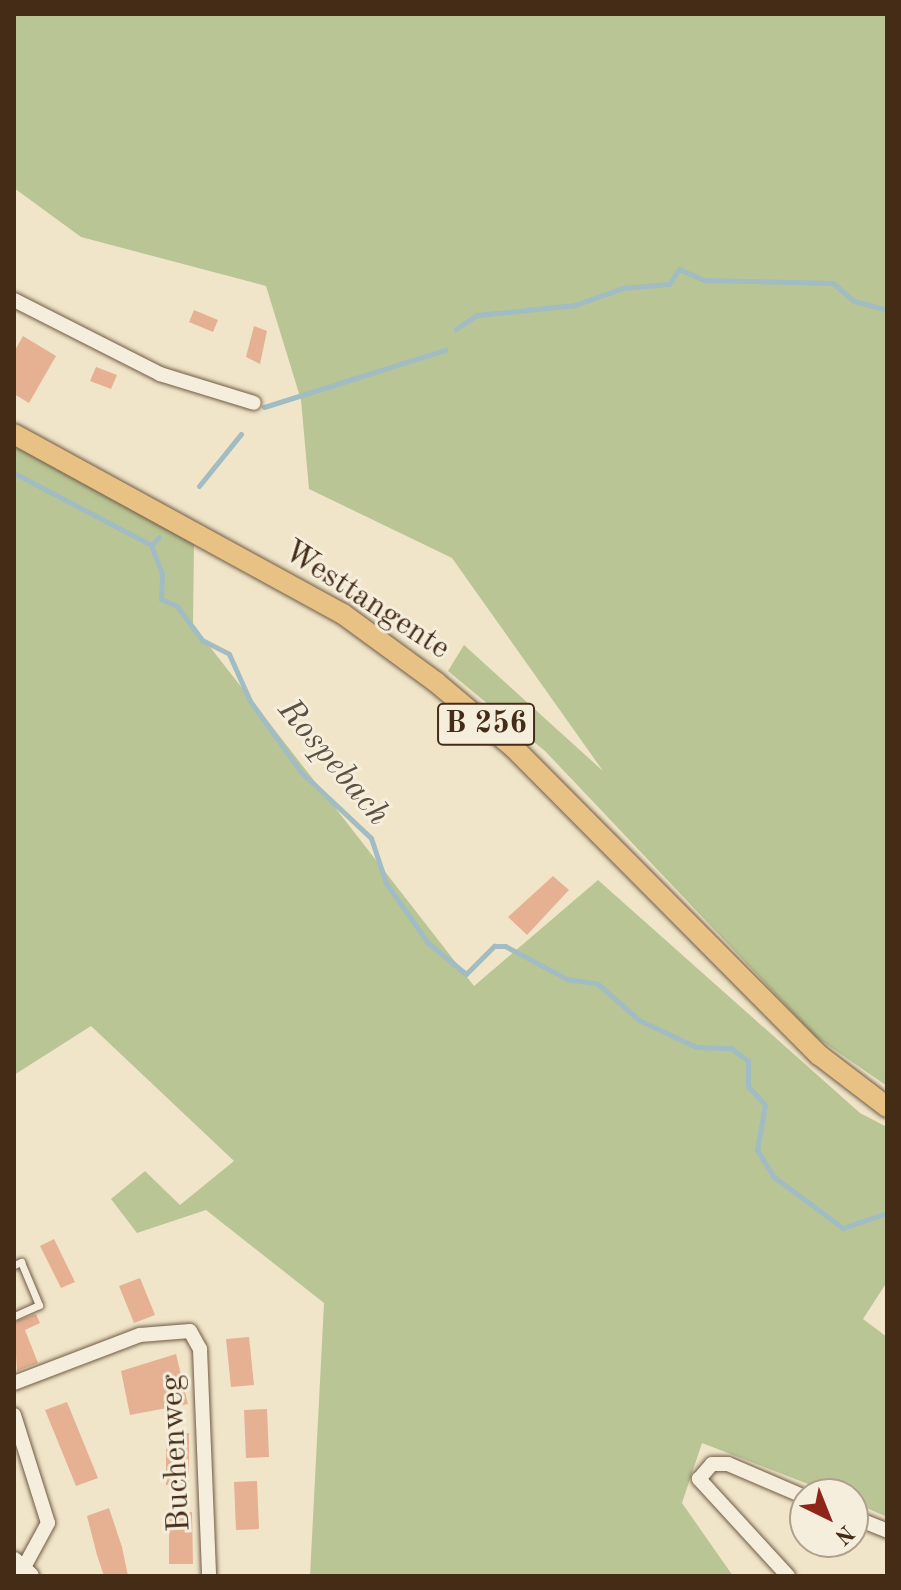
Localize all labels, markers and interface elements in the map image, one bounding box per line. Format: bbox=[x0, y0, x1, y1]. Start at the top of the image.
street label: Westtangente bbox=[276, 533, 456, 669]
water label: Rospebach bbox=[268, 691, 398, 835]
road number: B 256 bbox=[436, 698, 536, 750]
street label: Buchenweg bbox=[154, 1373, 200, 1533]
north arrow bbox=[789, 1478, 869, 1558]
text: N bbox=[830, 1520, 858, 1548]

